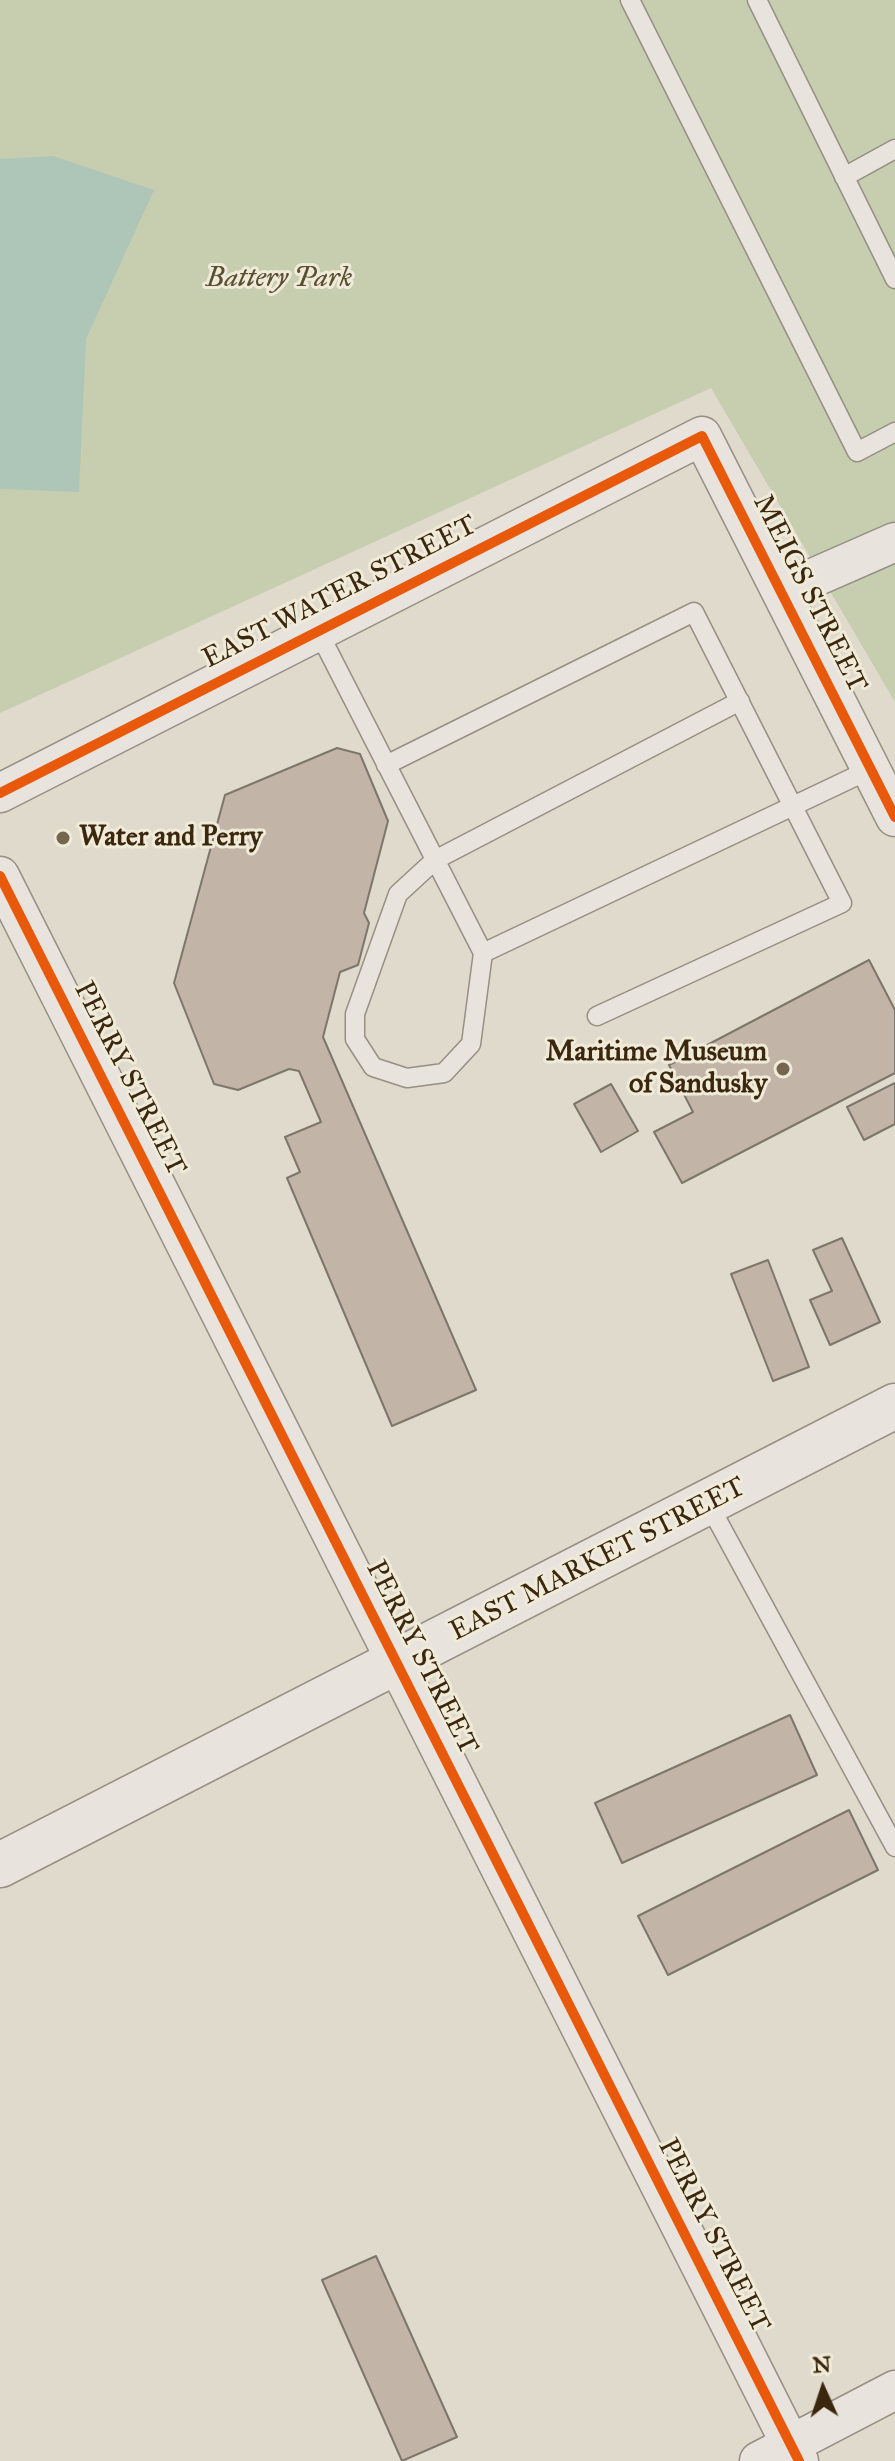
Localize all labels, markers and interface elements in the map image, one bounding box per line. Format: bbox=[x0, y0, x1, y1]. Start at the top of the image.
park label: Battery Park bbox=[206, 262, 352, 296]
street label: MEIGS STREET bbox=[745, 490, 873, 698]
street label: EAST WATER STREET bbox=[197, 509, 483, 677]
place label: Water and Perry bbox=[79, 821, 262, 855]
marker: Water and Perry bbox=[54, 829, 72, 847]
street label: PERRY STREET bbox=[66, 976, 192, 1182]
place label: Maritime Museum of Sandusky bbox=[546, 1036, 767, 1102]
marker: Maritime Museum of Sandusky bbox=[774, 1060, 792, 1078]
street label: EAST MARKET STREET bbox=[445, 1471, 751, 1649]
street label: PERRY STREET bbox=[358, 1555, 484, 1761]
street label: PERRY STREET bbox=[650, 2133, 776, 2339]
north arrow bbox=[783, 2349, 863, 2429]
text: N bbox=[812, 2351, 832, 2379]

